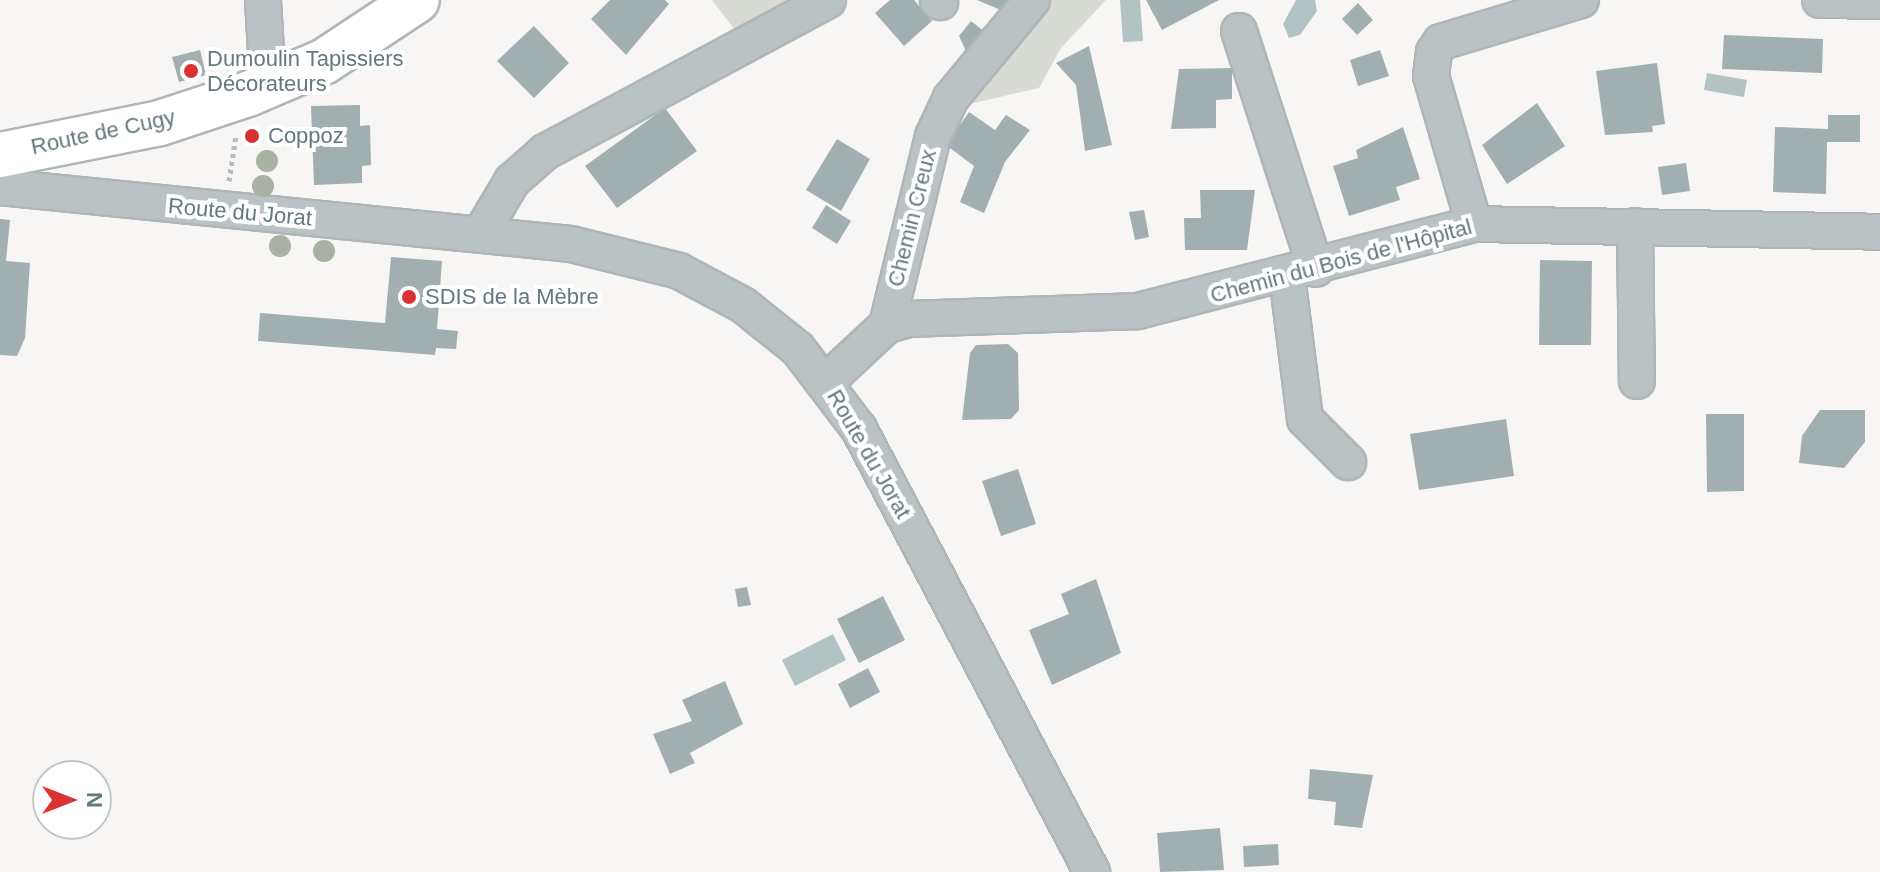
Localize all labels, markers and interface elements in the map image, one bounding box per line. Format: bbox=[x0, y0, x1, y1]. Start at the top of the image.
place label: Dumoulin Tapissiers Décorateurs bbox=[207, 45, 404, 96]
marker: Dumoulin Tapissiers Décorateurs bbox=[182, 62, 200, 80]
street label: Route de Cugy bbox=[28, 104, 178, 160]
place label: Coppoz bbox=[268, 123, 344, 149]
marker: Coppoz bbox=[243, 127, 261, 145]
street label: Chemin Creux bbox=[882, 147, 942, 289]
street label: Route du Jorat bbox=[167, 193, 313, 231]
street label: Chemin du Bois de l'Hôpital bbox=[1207, 213, 1475, 309]
place label: SDIS de la Mèbre bbox=[425, 284, 599, 310]
marker: SDIS de la Mèbre bbox=[400, 288, 418, 306]
street label: Route du Jorat bbox=[821, 385, 917, 523]
north arrow bbox=[32, 760, 112, 840]
text: N bbox=[82, 792, 107, 808]

